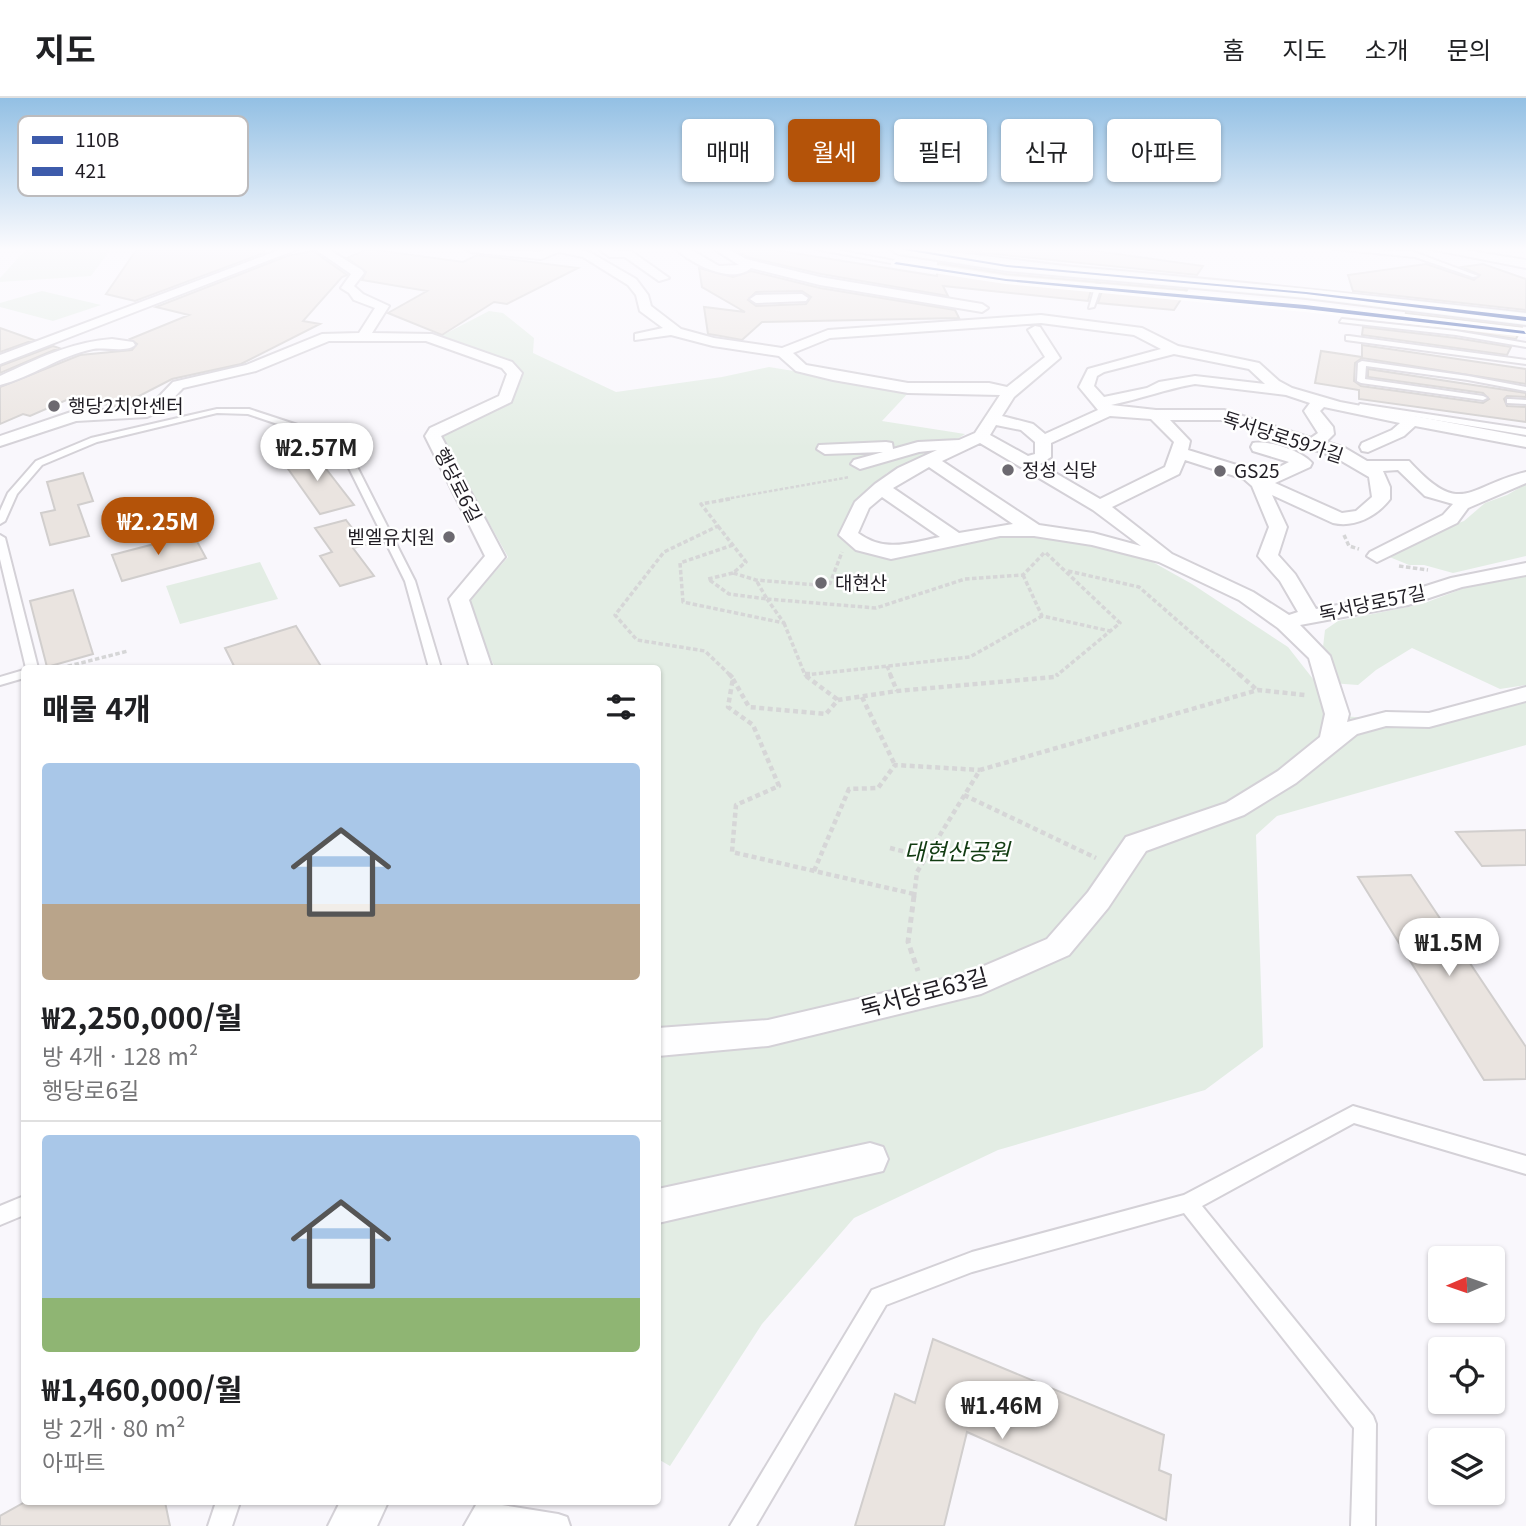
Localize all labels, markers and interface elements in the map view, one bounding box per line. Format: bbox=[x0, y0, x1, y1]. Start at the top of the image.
text: 지도 bbox=[35, 24, 96, 72]
text: 홈 bbox=[1222, 31, 1244, 66]
text: 지도 bbox=[1282, 31, 1327, 66]
text: 소개 bbox=[1365, 31, 1409, 66]
text: 문의 bbox=[1447, 31, 1491, 66]
legend bbox=[18, 116, 248, 196]
chip: 매매 bbox=[682, 119, 774, 182]
chip: 월세 bbox=[788, 119, 880, 182]
chip: 필터 bbox=[894, 119, 987, 182]
chip: 신규 bbox=[1001, 119, 1093, 182]
chip: 아파트 bbox=[1107, 119, 1221, 182]
text: 110B bbox=[75, 125, 119, 152]
text: 421 bbox=[75, 156, 107, 183]
place label: 행당2치안센터 bbox=[68, 391, 183, 418]
marker: 행당2치안센터 bbox=[46, 398, 62, 414]
street label: 독서당로59가길 bbox=[1219, 403, 1348, 468]
pin: ₩2.57M bbox=[260, 424, 374, 483]
text: ₩2.57M bbox=[276, 429, 358, 463]
street label: 행당로6길 bbox=[429, 442, 490, 526]
place label: 정성 식당 bbox=[1022, 455, 1097, 482]
place label: GS25 bbox=[1234, 456, 1280, 483]
marker: 정성 식당 bbox=[1000, 462, 1016, 478]
marker: GS25 bbox=[1212, 463, 1228, 479]
pin: ₩2.25M bbox=[101, 498, 215, 557]
text: ₩2.25M bbox=[117, 503, 199, 537]
place label: 벧엘유치원 bbox=[348, 522, 435, 549]
marker: 벧엘유치원 bbox=[441, 529, 457, 545]
place label: 대현산 bbox=[835, 568, 887, 595]
marker: 대현산 bbox=[813, 575, 829, 591]
street label: 독서당로57길 bbox=[1316, 577, 1428, 626]
text: 매물 4개 bbox=[42, 685, 151, 729]
icon: filters bbox=[602, 688, 640, 726]
icon: home bbox=[278, 809, 404, 935]
park label: 대현산공원 bbox=[904, 833, 1012, 867]
pin: ₩1.5M bbox=[1400, 918, 1498, 978]
text: ₩1.5M bbox=[1415, 924, 1483, 958]
street label: 독서당로63길 bbox=[856, 958, 991, 1024]
text: ₩2,250,000/월 bbox=[42, 994, 242, 1038]
text: 방 4개 · 128 m² bbox=[42, 1038, 198, 1072]
text: 행당로6길 bbox=[42, 1072, 139, 1106]
icon: home bbox=[278, 1181, 404, 1307]
north arrow bbox=[1428, 1246, 1505, 1323]
map controls bbox=[1428, 1246, 1505, 1505]
button: locate bbox=[1428, 1337, 1505, 1414]
text: ₩1,460,000/월 bbox=[42, 1366, 242, 1410]
pin: ₩1.46M bbox=[945, 1382, 1059, 1441]
text: ₩1.46M bbox=[961, 1387, 1043, 1421]
text: 방 2개 · 80 m² bbox=[42, 1410, 186, 1444]
button: layers bbox=[1428, 1428, 1505, 1505]
text: 아파트 bbox=[42, 1444, 105, 1478]

